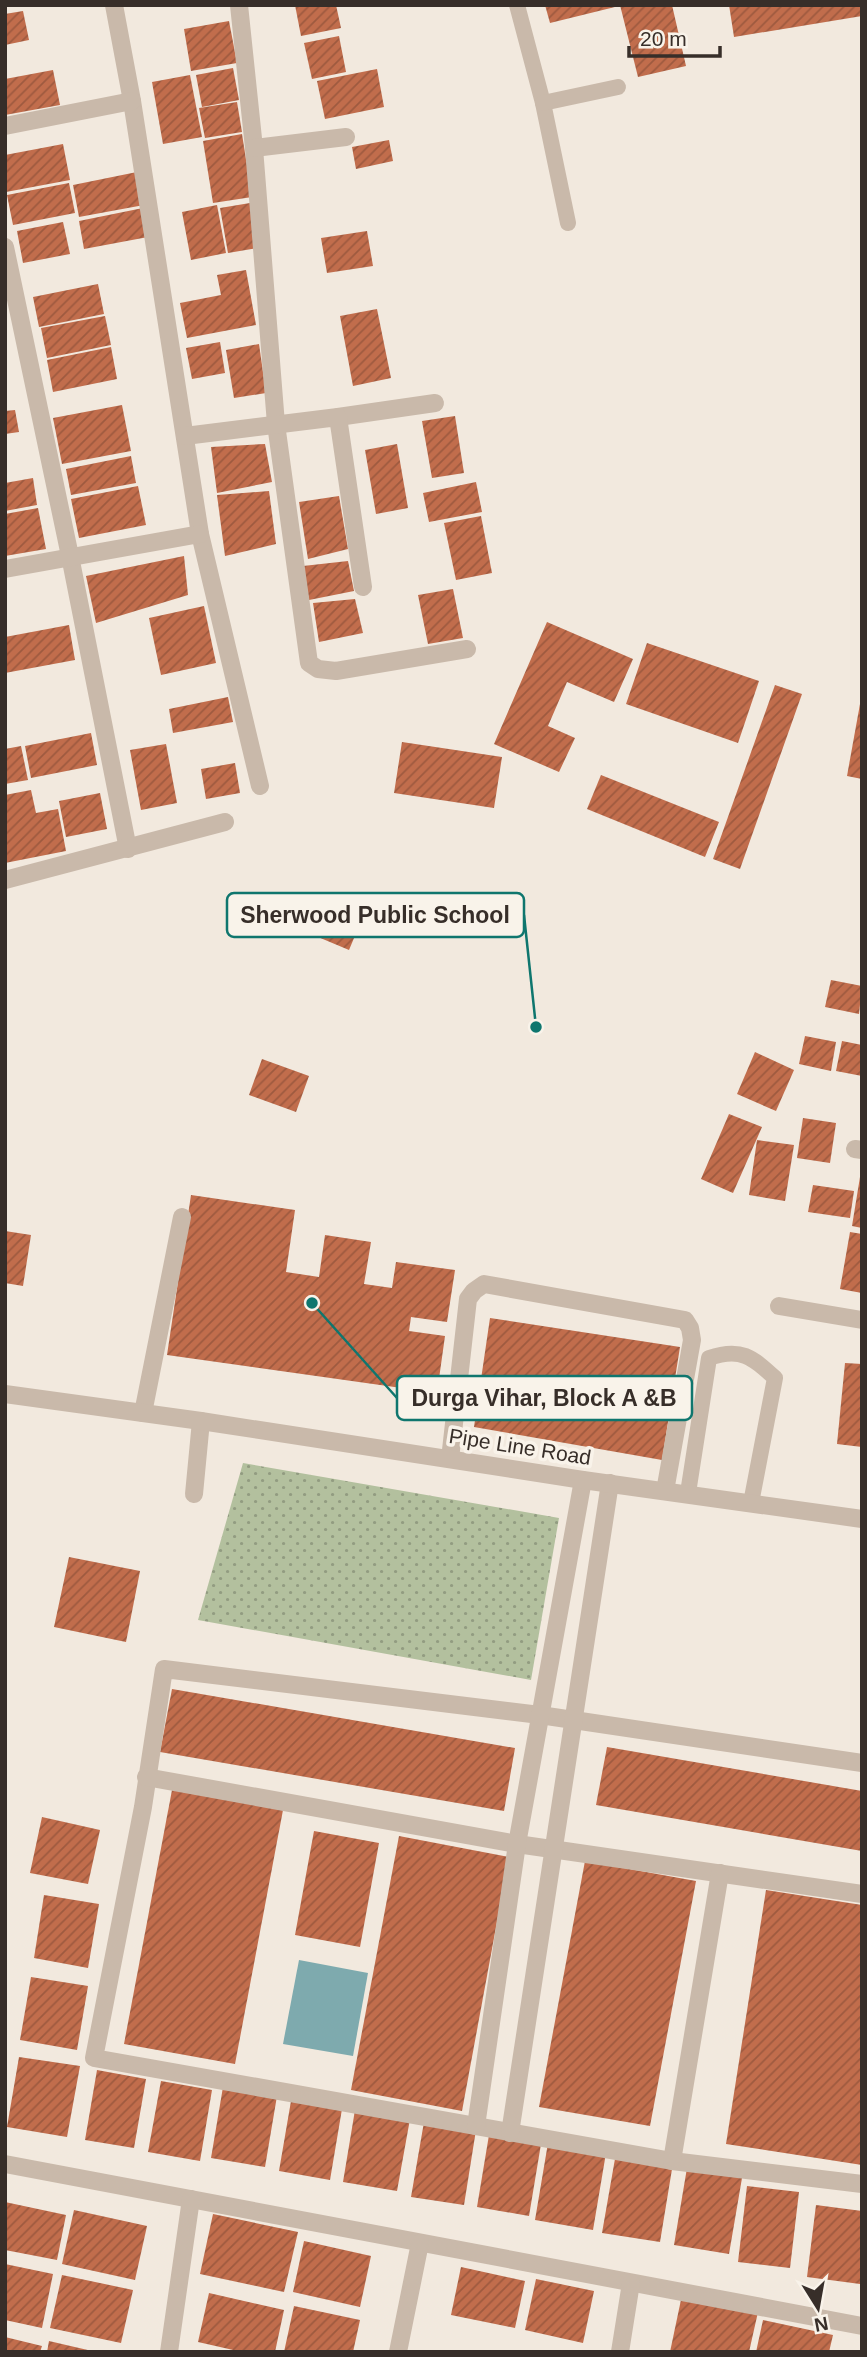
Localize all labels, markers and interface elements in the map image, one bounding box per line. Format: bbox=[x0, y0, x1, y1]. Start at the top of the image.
scale bar bbox=[629, 14, 720, 58]
text: 20 m bbox=[640, 27, 687, 50]
callout: Sherwood Public School bbox=[227, 893, 524, 937]
text: Sherwood Public School bbox=[240, 902, 510, 928]
callout: Durga Vihar, Block A &B bbox=[397, 1376, 692, 1420]
text: Durga Vihar, Block A &B bbox=[412, 1385, 677, 1411]
street label: Pipe Line Road bbox=[447, 1424, 593, 1469]
north arrow bbox=[783, 2273, 853, 2343]
text: N bbox=[812, 2313, 830, 2336]

